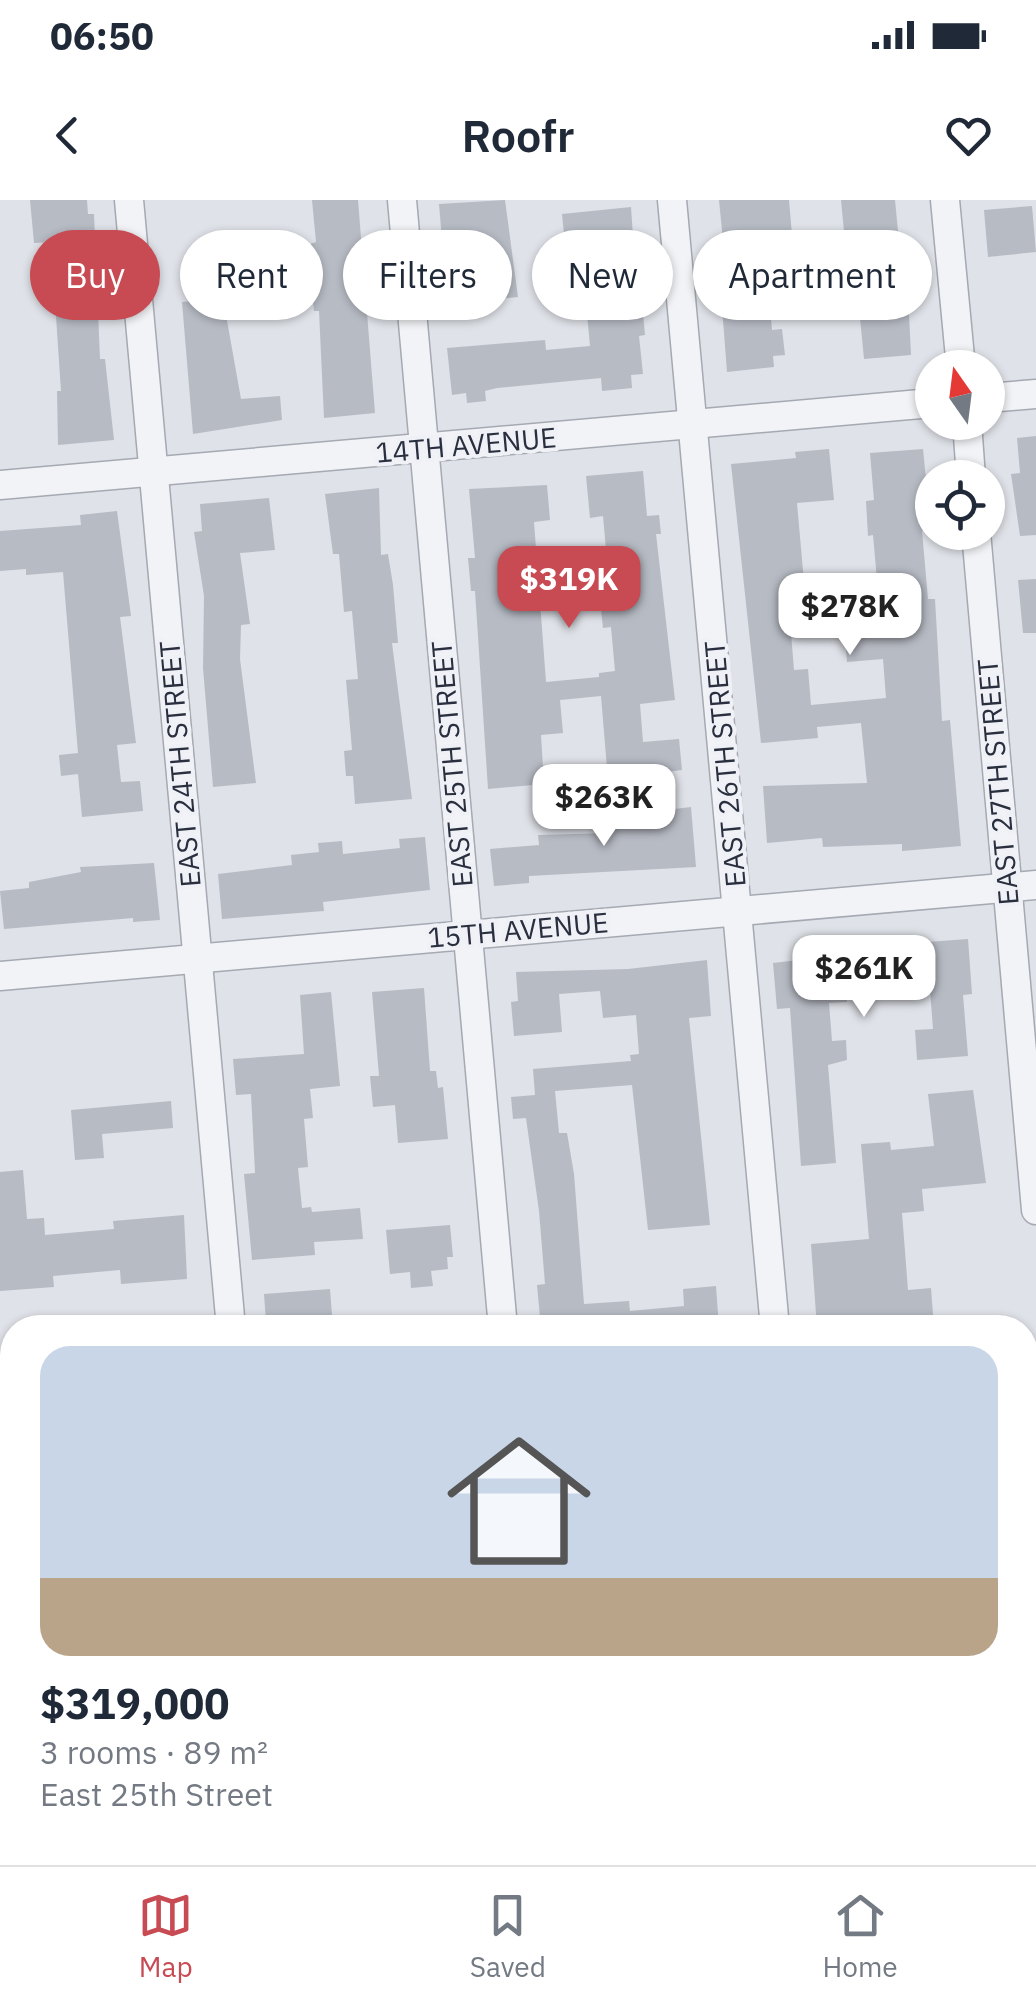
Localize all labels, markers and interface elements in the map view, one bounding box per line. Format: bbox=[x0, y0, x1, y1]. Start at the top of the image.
text: 06:50 bbox=[50, 11, 154, 60]
text: Roofr bbox=[461, 106, 575, 164]
icon: back bbox=[40, 108, 95, 163]
icon: heart bbox=[941, 108, 996, 163]
chip: Buy bbox=[30, 230, 160, 320]
chip: Rent bbox=[180, 230, 323, 320]
chip: Filters bbox=[343, 230, 512, 320]
chip: New bbox=[532, 230, 673, 320]
chip: Apartment bbox=[693, 230, 932, 320]
north arrow bbox=[915, 350, 1005, 440]
map controls bbox=[915, 350, 1005, 550]
street label: 14TH AVENUE bbox=[374, 418, 558, 471]
button: locate bbox=[915, 460, 1005, 550]
pin: $319K bbox=[499, 546, 639, 631]
text: $319K bbox=[519, 557, 619, 599]
pin: $278K bbox=[780, 573, 920, 658]
text: $278K bbox=[800, 584, 900, 626]
street label: EAST 24TH STREET bbox=[150, 639, 209, 889]
street label: EAST 25TH STREET bbox=[422, 639, 481, 889]
street label: EAST 26TH STREET bbox=[695, 639, 754, 889]
street label: EAST 27TH STREET bbox=[968, 657, 1027, 907]
pin: $263K bbox=[534, 764, 674, 849]
text: $263K bbox=[554, 775, 654, 817]
street label: 15TH AVENUE bbox=[426, 903, 610, 956]
pin: $261K bbox=[794, 935, 934, 1020]
text: $261K bbox=[814, 946, 914, 988]
icon: home bbox=[429, 1411, 609, 1591]
text: $319,000 bbox=[40, 1676, 229, 1731]
text: 3 rooms · 89 m² bbox=[40, 1731, 268, 1773]
text: East 25th Street bbox=[40, 1773, 273, 1815]
tab: Map bbox=[138, 1888, 193, 1985]
tab: Saved bbox=[470, 1888, 546, 1985]
tab: Home bbox=[822, 1888, 898, 1985]

